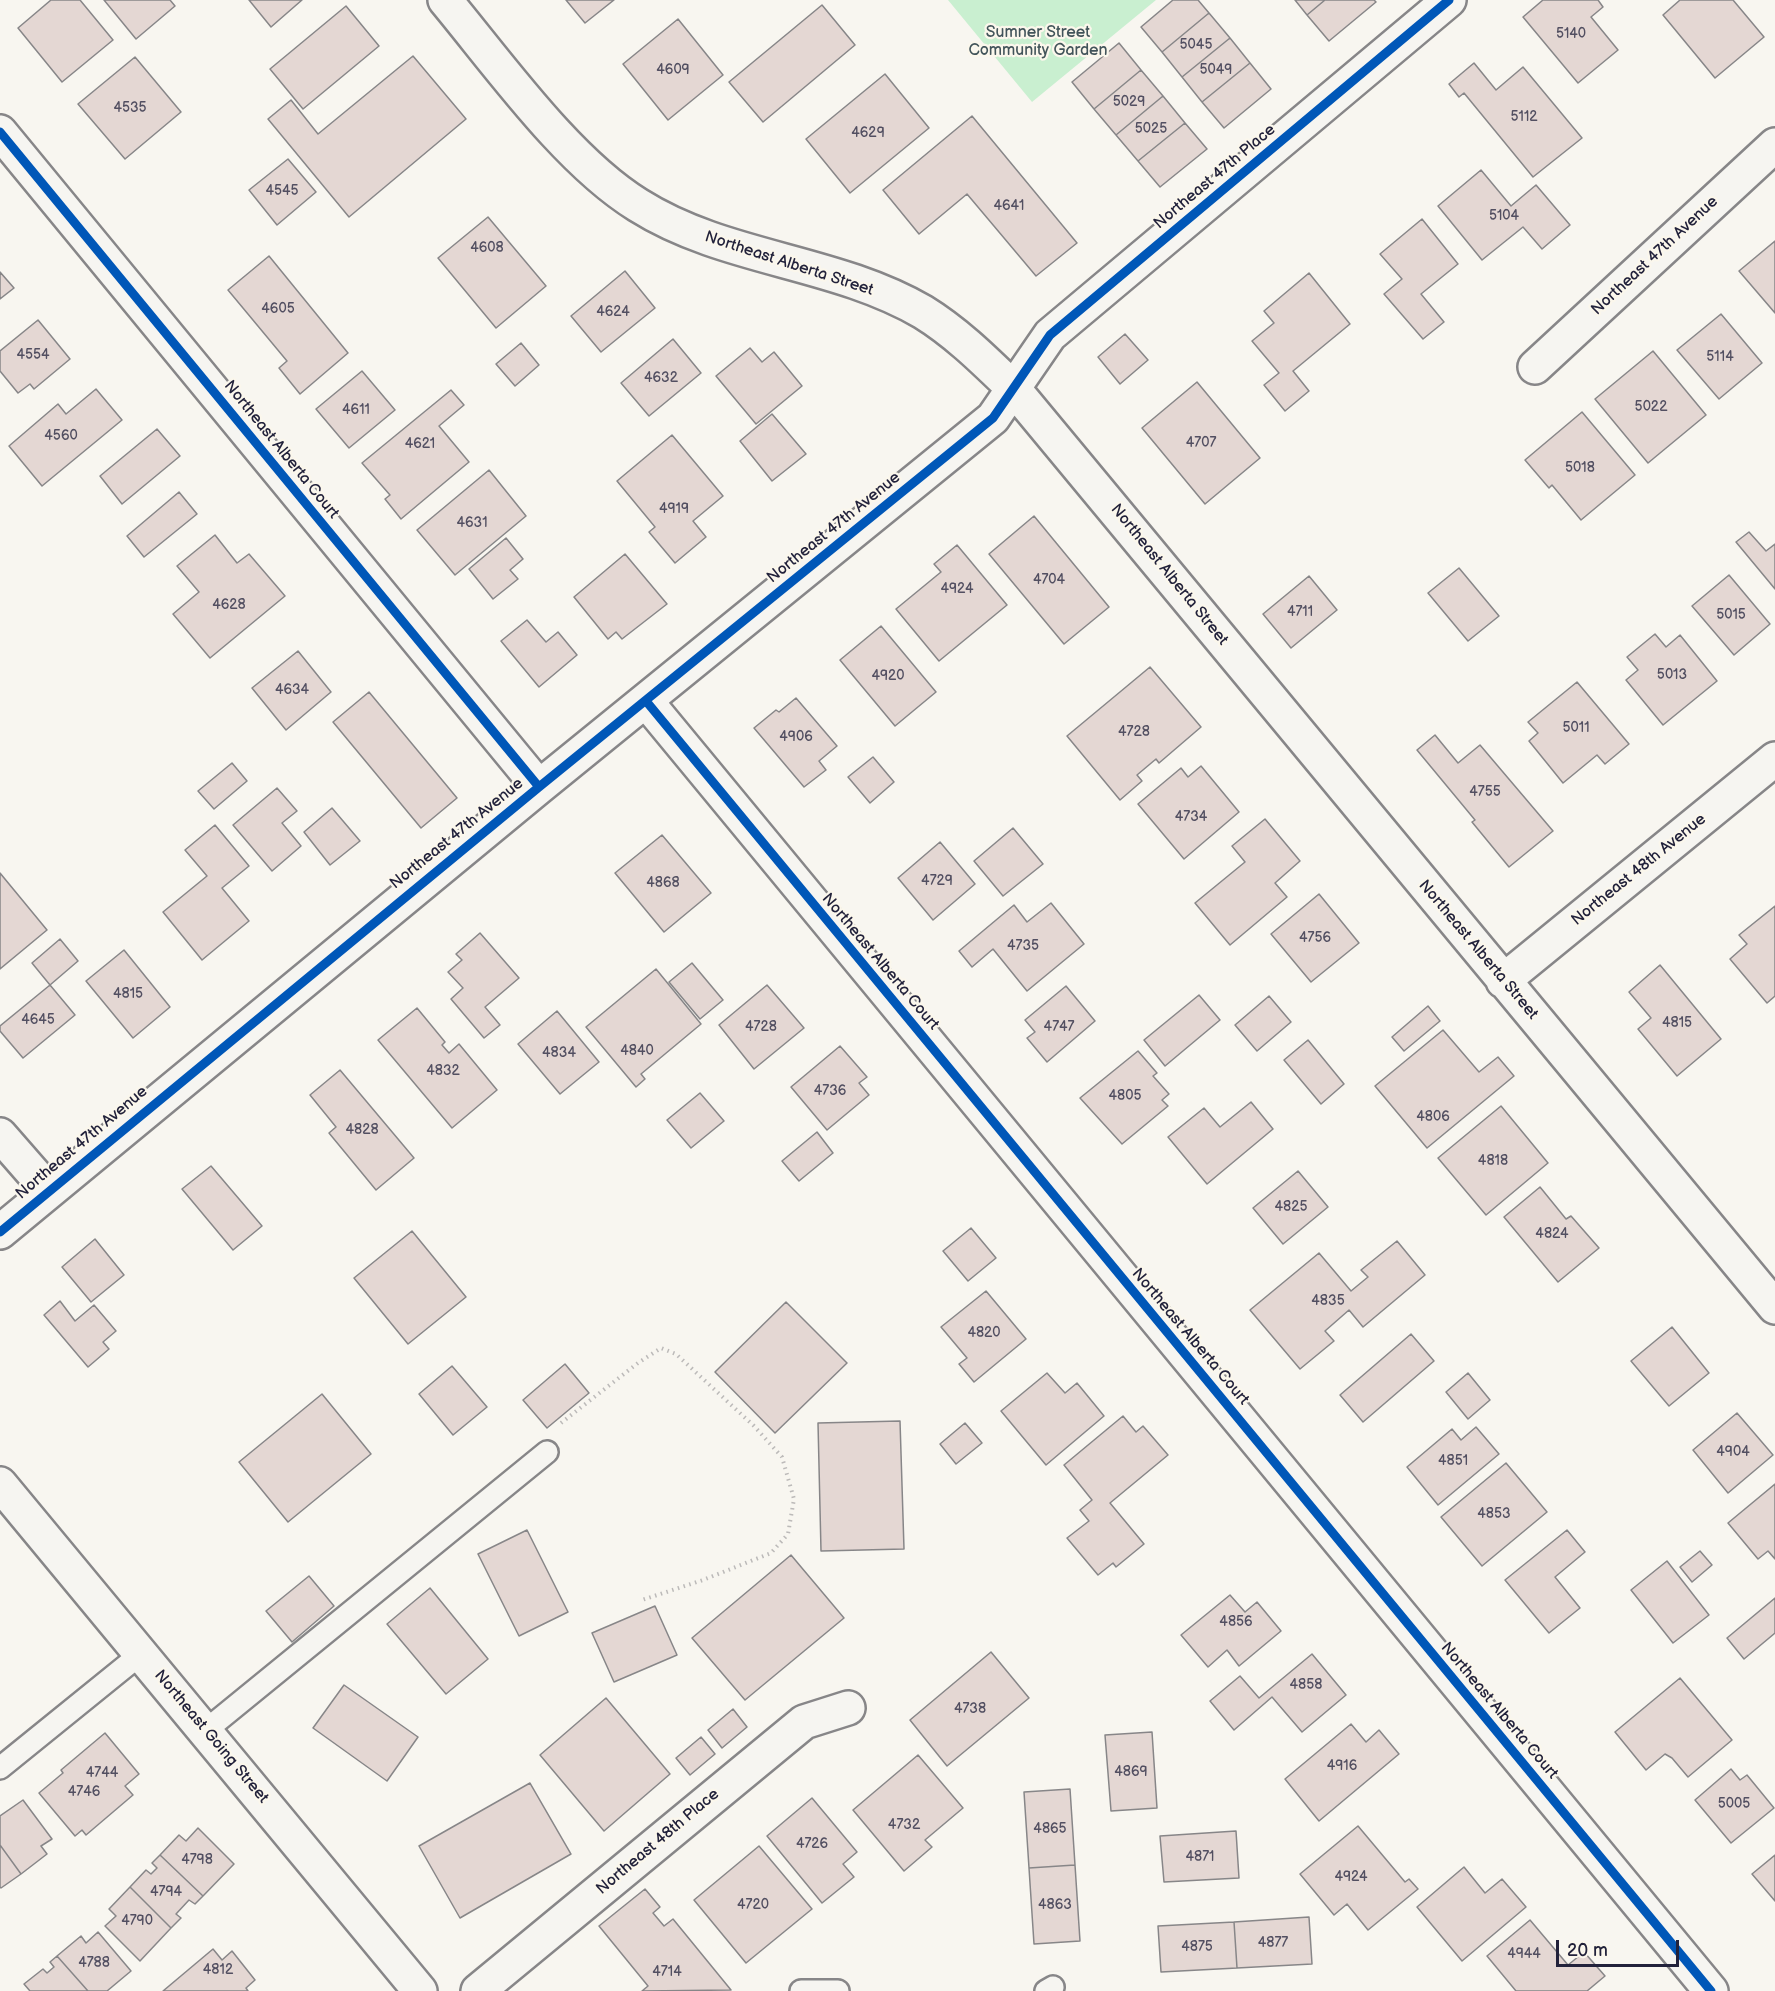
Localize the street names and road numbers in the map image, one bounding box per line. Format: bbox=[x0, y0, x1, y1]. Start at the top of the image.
street label: Northeast 47th Place bbox=[1150, 121, 1280, 233]
street label: Northeast 47th Avenue bbox=[1588, 192, 1722, 320]
street label: Northeast Alberta Street bbox=[702, 228, 876, 300]
street label: Northeast Alberta Court bbox=[219, 377, 343, 523]
street label: Northeast 47th Avenue bbox=[763, 468, 905, 588]
street label: Northeast Alberta Street bbox=[1106, 501, 1232, 649]
street label: Northeast 47th Avenue bbox=[386, 774, 528, 894]
street label: Northeast 48th Avenue bbox=[1568, 810, 1710, 930]
street label: Northeast Alberta Street bbox=[1414, 876, 1542, 1024]
street label: Northeast Alberta Court bbox=[817, 890, 943, 1034]
street label: Northeast 47th Avenue bbox=[12, 1082, 152, 1204]
street label: Northeast Alberta Court bbox=[1127, 1265, 1253, 1409]
street label: Northeast Alberta Court bbox=[1436, 1639, 1562, 1783]
street label: Northeast Going Street bbox=[150, 1667, 272, 1807]
street label: Northeast 48th Place bbox=[593, 1785, 723, 1899]

